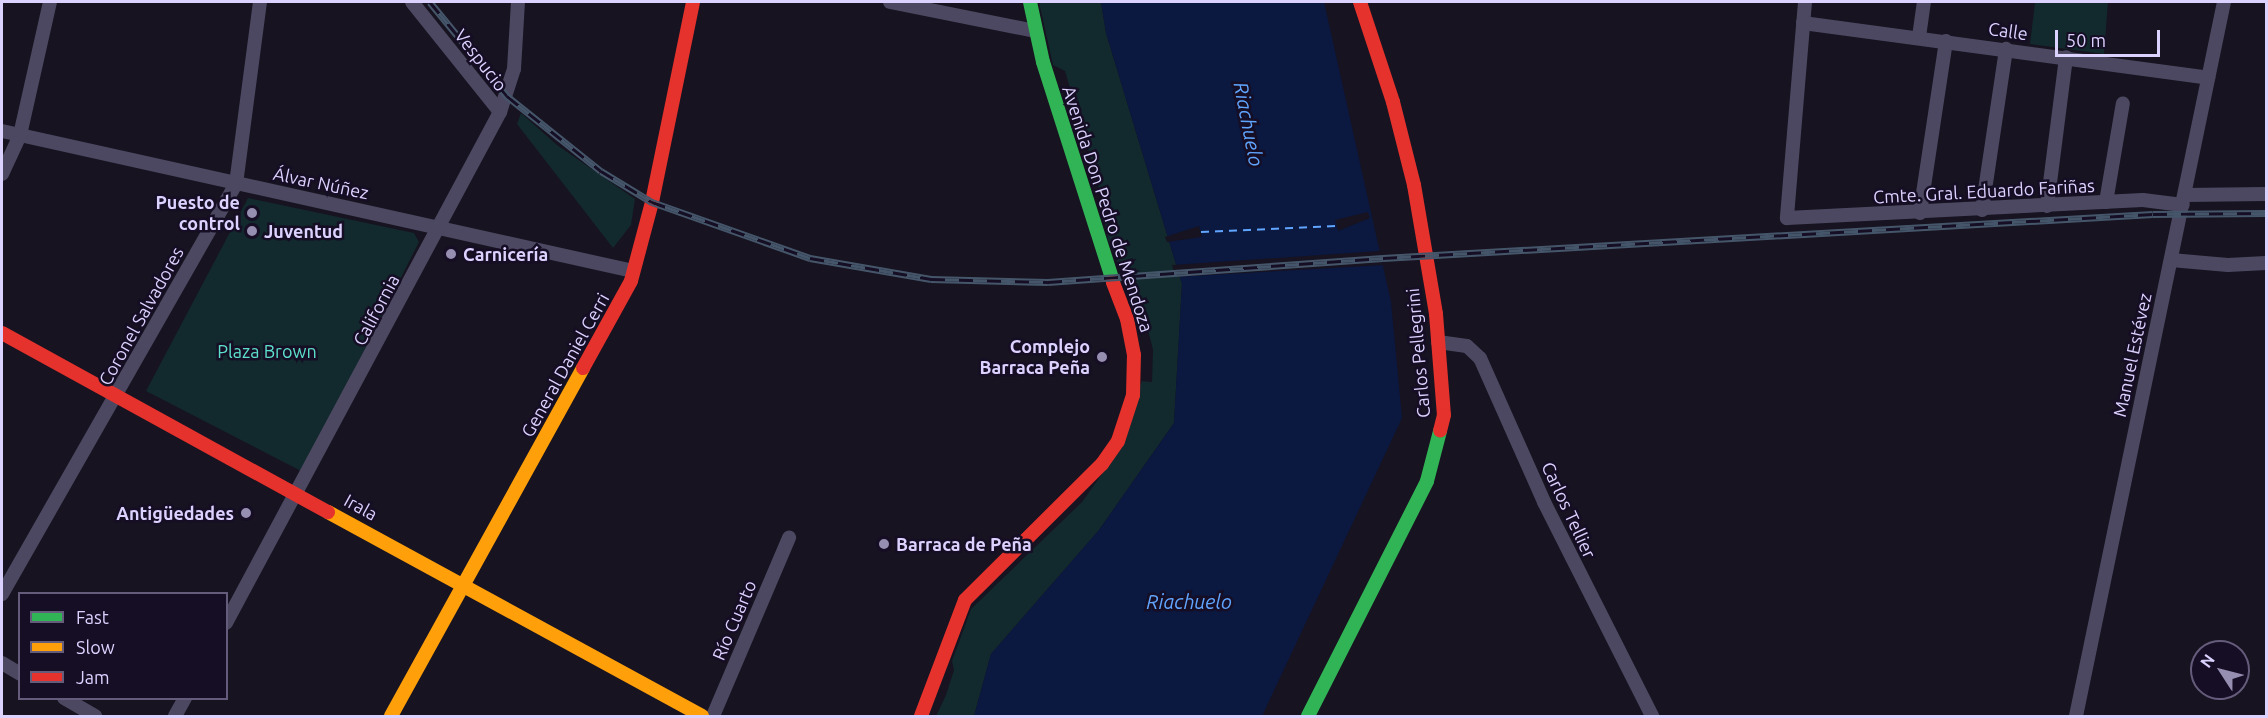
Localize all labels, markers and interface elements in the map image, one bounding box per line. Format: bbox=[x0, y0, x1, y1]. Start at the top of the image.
street label: Calle bbox=[1987, 18, 2029, 44]
scale bar bbox=[2058, 18, 2163, 56]
street label: Vespucio bbox=[450, 25, 512, 95]
text: 50 m bbox=[2066, 30, 2106, 50]
water label: Riachuelo bbox=[1229, 80, 1269, 168]
street label: Avenida Don Pedro de Mendoza bbox=[1058, 83, 1158, 335]
street label: Álvar Núñez bbox=[271, 162, 371, 204]
street label: Cmte. Gral. Eduardo Fariñas bbox=[1873, 174, 2095, 208]
place label: Puesto de control bbox=[155, 192, 240, 234]
marker: Puesto de control bbox=[245, 206, 259, 220]
place label: Juventud bbox=[264, 220, 343, 242]
marker: Juventud bbox=[245, 224, 259, 238]
street label: Coronel Salvadores bbox=[94, 243, 188, 389]
place label: Carnicería bbox=[463, 243, 548, 265]
marker: Carnicería bbox=[444, 247, 458, 261]
street label: California bbox=[348, 271, 404, 349]
street label: Carlos Pellegrini bbox=[1402, 287, 1434, 419]
street label: General Daniel Cerri bbox=[516, 289, 614, 441]
street label: Manuel Estévez bbox=[2108, 291, 2156, 419]
place label: Complejo Barraca Peña bbox=[980, 336, 1090, 378]
park label: Plaza Brown bbox=[217, 340, 317, 362]
marker: Complejo Barraca Peña bbox=[1095, 350, 1109, 364]
street label: Carlos Tellier bbox=[1537, 458, 1601, 562]
street label: Irala bbox=[341, 489, 381, 525]
place label: Antigüedades bbox=[116, 502, 234, 524]
marker: Antigüedades bbox=[239, 506, 253, 520]
place label: Barraca de Peña bbox=[896, 533, 1032, 555]
marker: Barraca de Peña bbox=[877, 537, 891, 551]
street label: Río Cuarto bbox=[707, 577, 761, 663]
water label: Riachuelo bbox=[1146, 589, 1232, 613]
legend bbox=[18, 592, 228, 700]
text: Fast bbox=[76, 607, 109, 627]
text: Slow bbox=[76, 637, 115, 657]
north arrow bbox=[2190, 640, 2250, 700]
text: N bbox=[2196, 650, 2218, 671]
text: Jam bbox=[76, 667, 110, 687]

